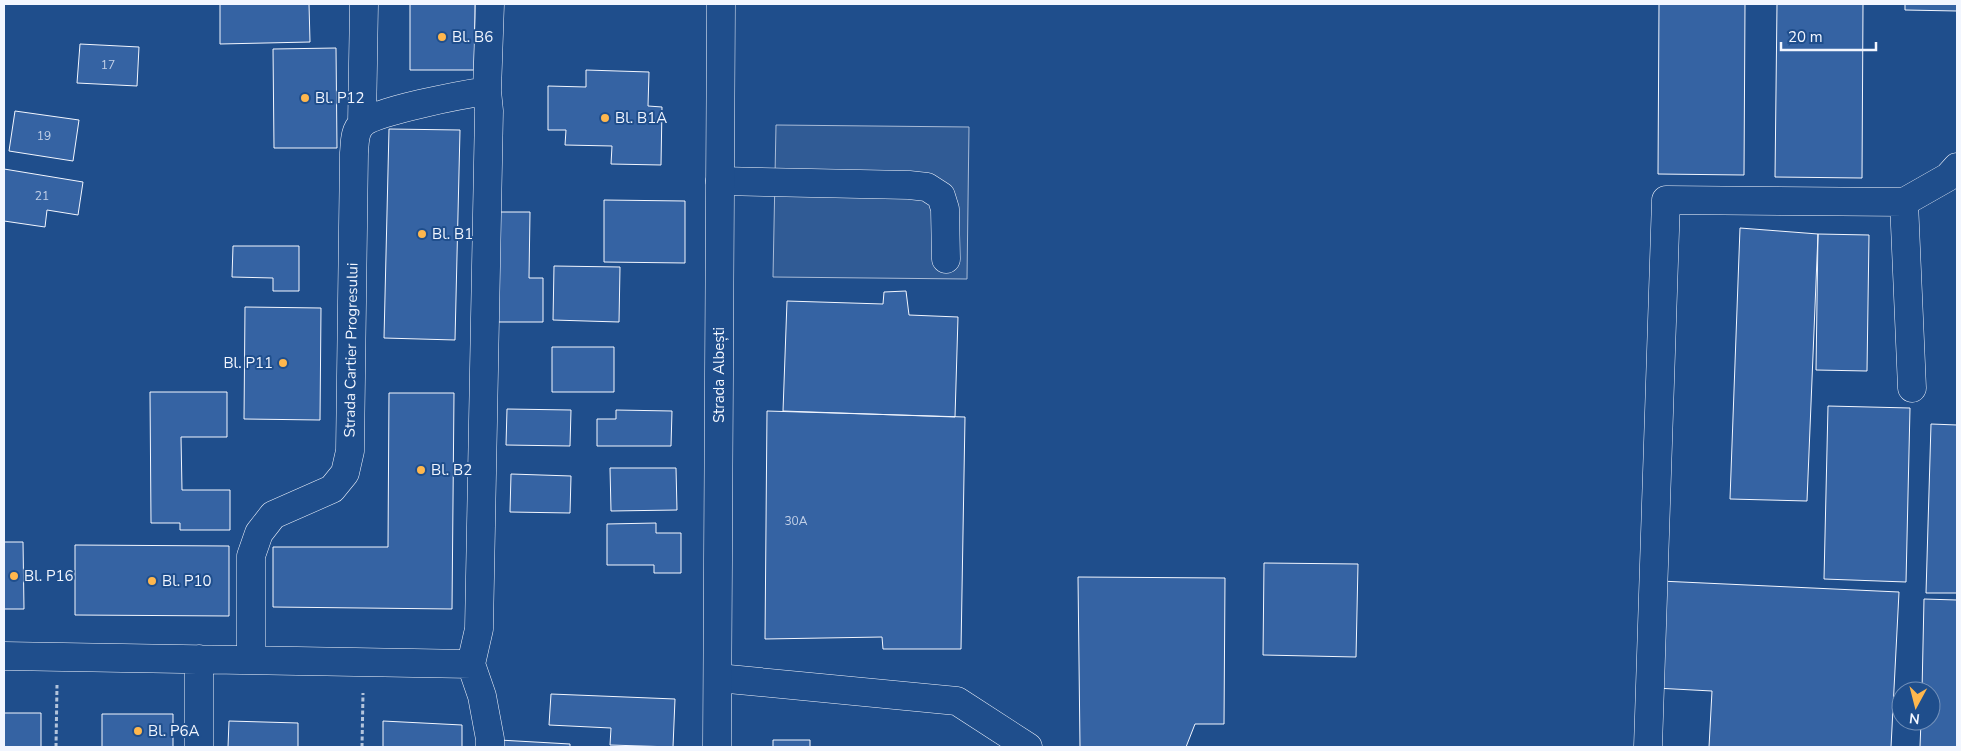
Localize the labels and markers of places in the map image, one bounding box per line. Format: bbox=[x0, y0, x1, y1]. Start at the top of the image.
place label: Bl. B6 bbox=[452, 27, 493, 47]
marker: Bl. B6 bbox=[436, 31, 448, 43]
place label: Bl. P12 bbox=[315, 88, 365, 108]
marker: Bl. P12 bbox=[299, 92, 311, 104]
place label: Bl. B1A bbox=[615, 108, 667, 128]
marker: Bl. B1A bbox=[599, 112, 611, 124]
place label: Bl. B1 bbox=[432, 224, 473, 244]
marker: Bl. B1 bbox=[416, 228, 428, 240]
place label: Bl. P11 bbox=[223, 353, 273, 373]
marker: Bl. P11 bbox=[277, 357, 289, 369]
place label: Bl. B2 bbox=[431, 460, 472, 480]
marker: Bl. B2 bbox=[415, 464, 427, 476]
place label: Bl. P16 bbox=[24, 566, 74, 586]
marker: Bl. P16 bbox=[8, 570, 20, 582]
place label: Bl. P10 bbox=[162, 571, 212, 591]
marker: Bl. P10 bbox=[146, 575, 158, 587]
place label: Bl. P6A bbox=[148, 721, 200, 741]
marker: Bl. P6A bbox=[132, 725, 144, 737]

